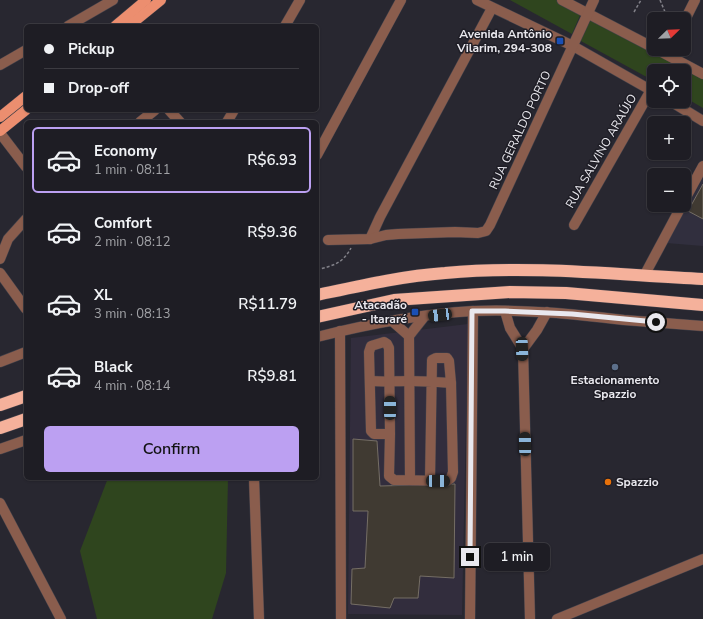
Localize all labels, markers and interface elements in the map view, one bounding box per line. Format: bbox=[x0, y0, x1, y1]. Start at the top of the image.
north arrow bbox=[647, 12, 691, 56]
map controls bbox=[647, 12, 691, 212]
place label: Avenida Antônio Vilarim, 294-308 bbox=[456, 26, 552, 56]
marker: Avenida Antônio Vilarim, 294-308 bbox=[555, 36, 565, 46]
text: Pickup bbox=[68, 39, 114, 59]
button: locate bbox=[647, 64, 691, 108]
street label: RUA GERALDO PORTO bbox=[485, 68, 555, 192]
text: Drop-off bbox=[68, 78, 129, 98]
street label: RUA SALVINO ARAÚJO bbox=[562, 91, 640, 211]
button: + bbox=[647, 116, 691, 160]
text: Economy bbox=[94, 141, 157, 161]
icon: car bbox=[46, 142, 82, 178]
text: R$6.93 bbox=[247, 150, 297, 170]
text: 1 min · 08:11 bbox=[94, 161, 170, 179]
button: − bbox=[647, 168, 691, 212]
text: Comfort bbox=[94, 213, 151, 233]
icon: car bbox=[46, 214, 82, 250]
text: R$9.36 bbox=[247, 222, 297, 242]
text: 2 min · 08:12 bbox=[94, 233, 170, 251]
text: XL bbox=[94, 285, 113, 305]
icon: car bbox=[46, 286, 82, 322]
text: R$11.79 bbox=[238, 294, 297, 314]
place label: Atacadão - Itararé bbox=[354, 297, 407, 327]
text: 3 min · 08:13 bbox=[94, 305, 170, 323]
marker: Atacadão - Itararé bbox=[410, 307, 420, 317]
car bbox=[427, 308, 453, 322]
route start bbox=[647, 313, 665, 331]
car bbox=[516, 337, 528, 361]
text: Black bbox=[94, 357, 132, 377]
icon: car bbox=[46, 358, 82, 394]
marker: Estacionamento Spazzio bbox=[610, 362, 620, 372]
text: R$9.81 bbox=[247, 366, 297, 386]
place label: Estacionamento Spazzio bbox=[571, 372, 659, 402]
text: 4 min · 08:14 bbox=[94, 377, 170, 395]
car bbox=[384, 396, 396, 420]
button: Confirm bbox=[44, 426, 299, 472]
car bbox=[519, 432, 531, 456]
place label: Spazzio bbox=[616, 474, 659, 490]
car bbox=[426, 475, 450, 487]
marker: Spazzio bbox=[603, 477, 613, 487]
callout: 1 min bbox=[484, 543, 550, 571]
route end bbox=[461, 548, 479, 566]
text: 1 min bbox=[500, 548, 534, 566]

